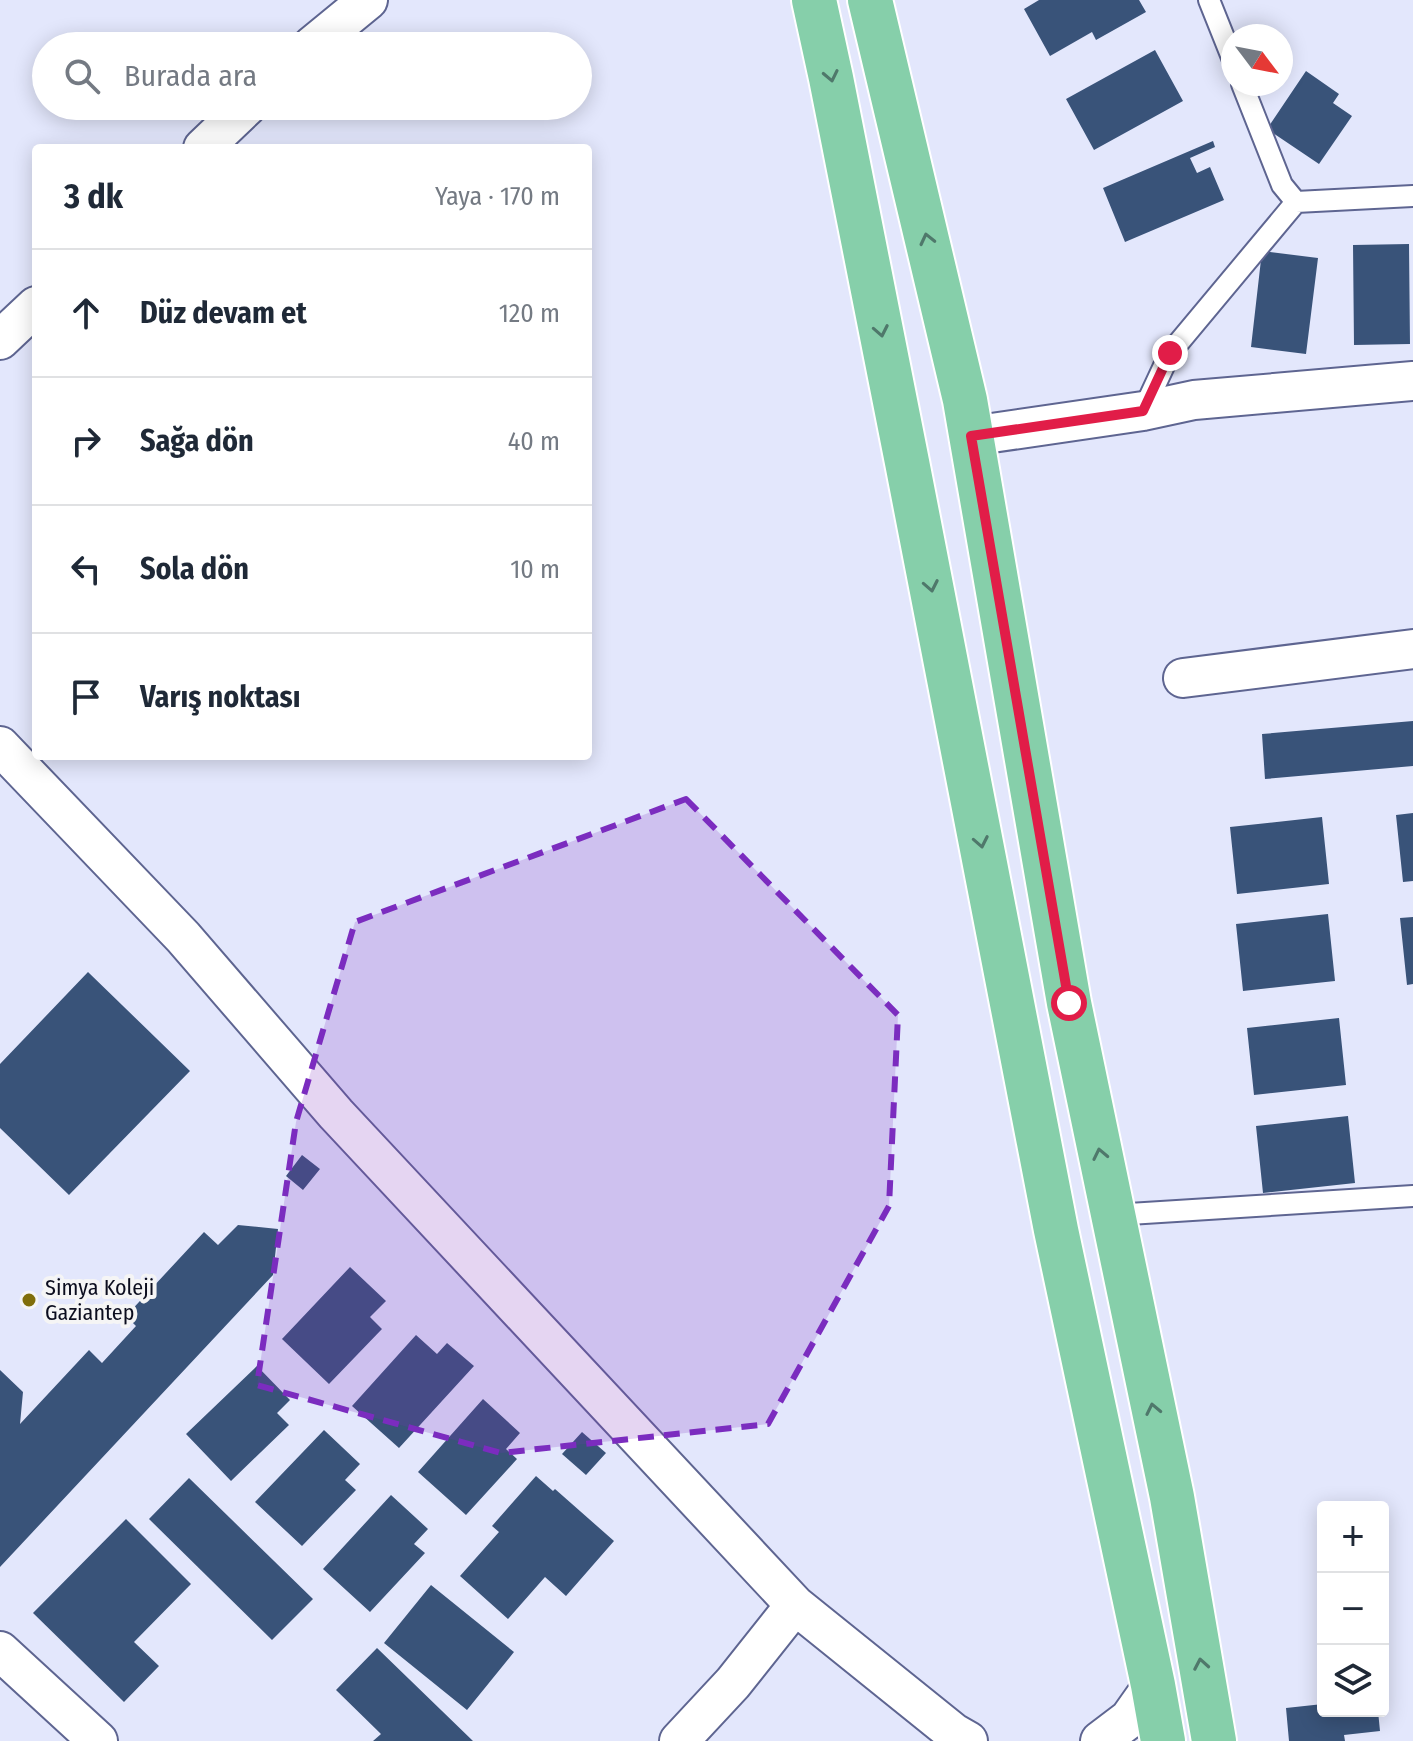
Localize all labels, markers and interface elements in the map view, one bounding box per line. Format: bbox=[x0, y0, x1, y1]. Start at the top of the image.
north arrow bbox=[1221, 24, 1293, 96]
search box bbox=[32, 32, 592, 120]
icon: search bbox=[60, 54, 104, 98]
text: Burada ara bbox=[124, 58, 257, 94]
one-way arrow bbox=[822, 69, 839, 83]
text: 3 dk bbox=[64, 176, 123, 217]
text: Yaya · 170 m bbox=[435, 181, 560, 212]
one-way arrow bbox=[919, 232, 936, 246]
icon: ahead bbox=[64, 291, 108, 335]
text: Düz devam et bbox=[140, 295, 307, 331]
text: 120 m bbox=[499, 298, 560, 329]
one-way arrow bbox=[872, 325, 889, 338]
route end bbox=[1152, 335, 1188, 371]
icon: right bbox=[64, 419, 108, 463]
text: Sağa dön bbox=[140, 423, 254, 459]
text: 40 m bbox=[508, 426, 560, 457]
icon: left bbox=[64, 547, 108, 591]
text: Sola dön bbox=[140, 551, 249, 587]
text: 10 m bbox=[510, 554, 560, 585]
one-way arrow bbox=[922, 580, 939, 593]
icon: arrive bbox=[64, 675, 108, 719]
text: Varış noktası bbox=[140, 679, 301, 715]
one-way arrow bbox=[971, 835, 988, 848]
route start bbox=[1051, 985, 1087, 1021]
one-way arrow bbox=[1093, 1147, 1110, 1161]
place label: Simya Koleji Gaziantep bbox=[45, 1274, 154, 1326]
marker: Simya Koleji Gaziantep bbox=[20, 1291, 38, 1309]
one-way arrow bbox=[1146, 1402, 1163, 1415]
map controls bbox=[1317, 1501, 1389, 1717]
button: + bbox=[1317, 1501, 1389, 1573]
button: − bbox=[1317, 1573, 1389, 1645]
button: layers bbox=[1317, 1645, 1389, 1717]
one-way arrow bbox=[1193, 1657, 1210, 1671]

